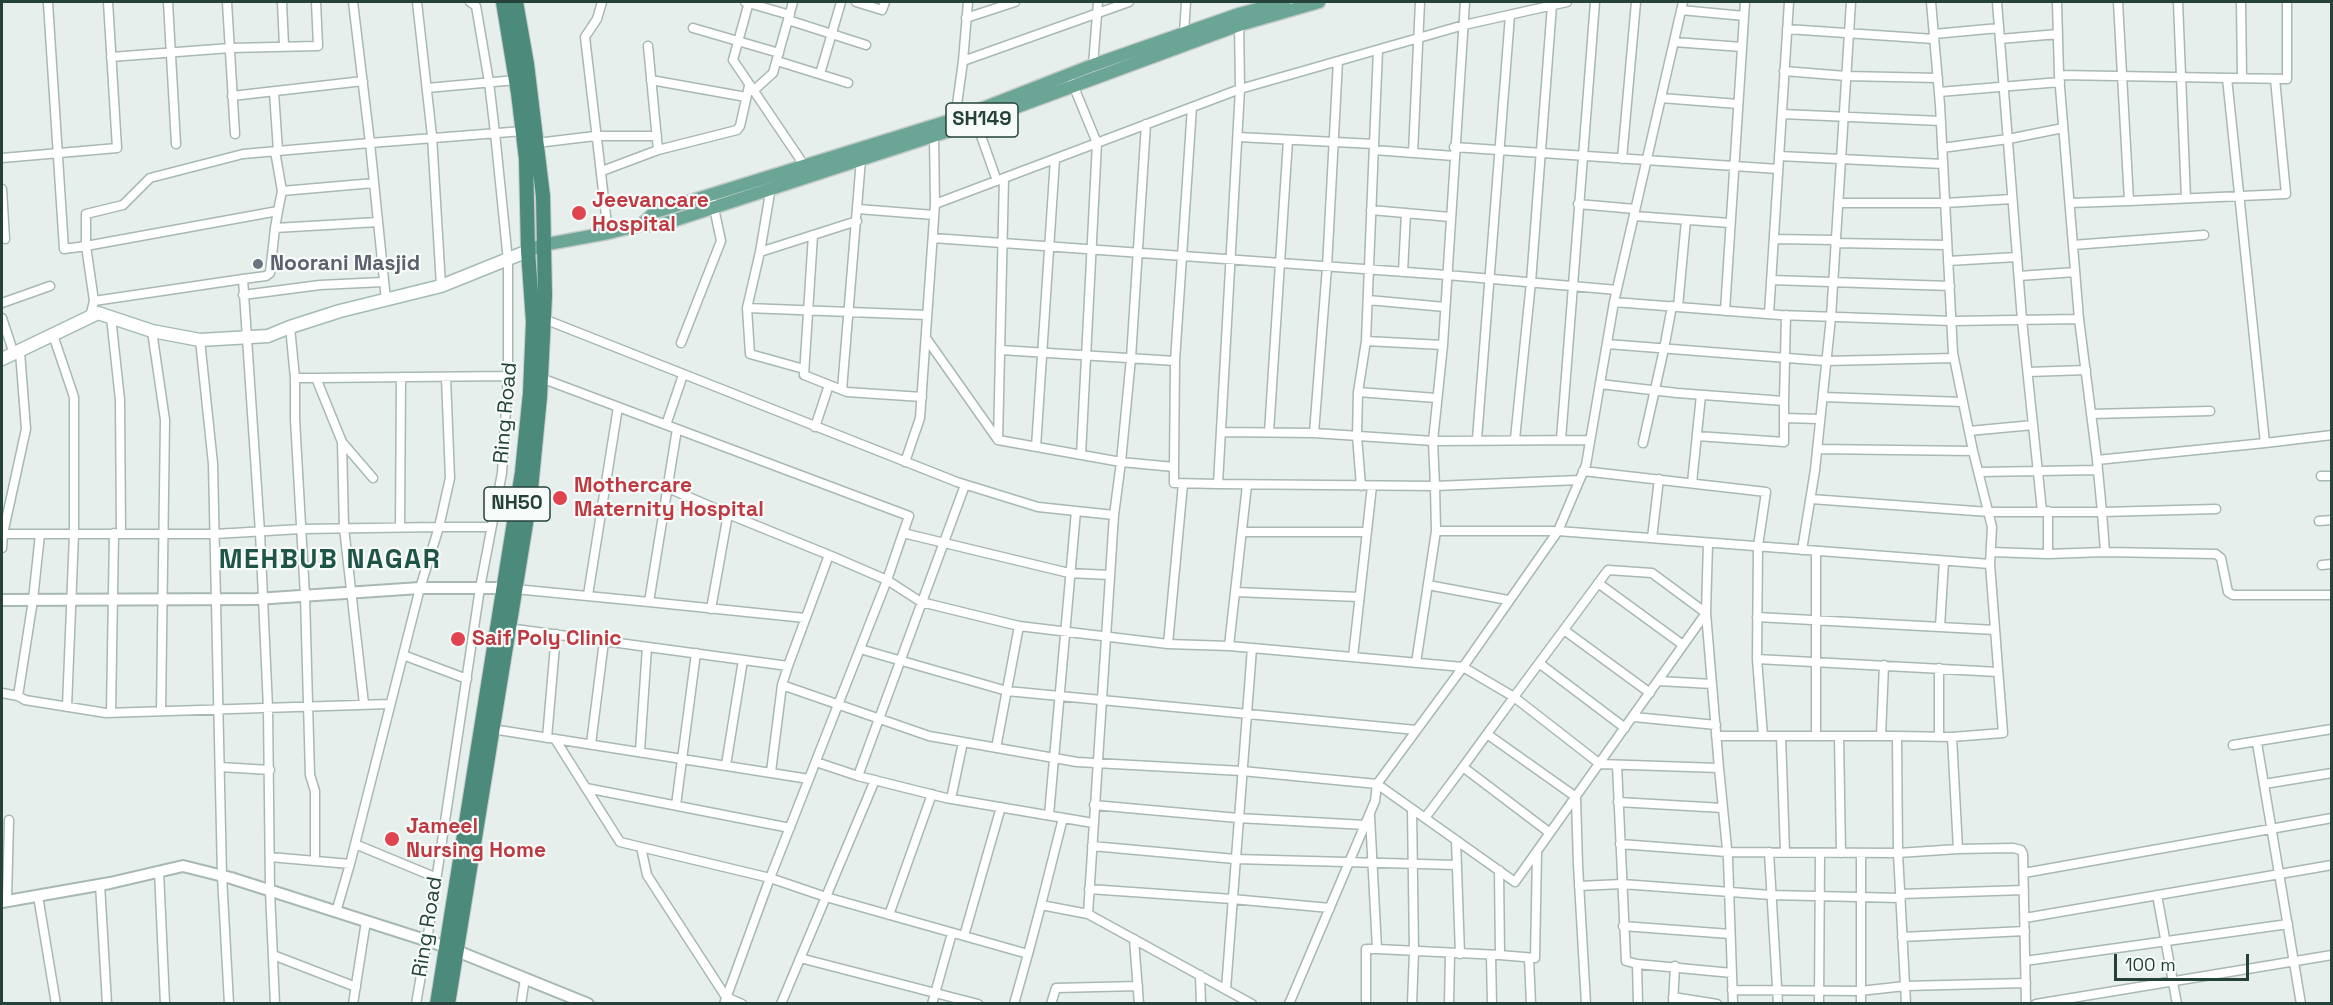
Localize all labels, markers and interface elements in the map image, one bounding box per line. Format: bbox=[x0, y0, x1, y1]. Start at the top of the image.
road number: SH149 bbox=[946, 103, 1018, 137]
place label: Jeevancare Hospital bbox=[592, 188, 709, 238]
marker: Jeevancare Hospital bbox=[570, 204, 588, 222]
place label: Noorani Masjid bbox=[270, 251, 420, 277]
marker: Noorani Masjid bbox=[251, 257, 265, 271]
street label: Ring Road bbox=[489, 361, 523, 465]
place label: Mothercare Maternity Hospital bbox=[574, 473, 764, 523]
road number: NH50 bbox=[484, 487, 550, 521]
marker: Mothercare Maternity Hospital bbox=[551, 489, 569, 507]
district label: MEHBUB NAGAR bbox=[219, 545, 441, 577]
place label: Saif Poly Clinic bbox=[472, 626, 622, 652]
marker: Saif Poly Clinic bbox=[449, 630, 467, 648]
place label: Jameel Nursing Home bbox=[406, 814, 546, 864]
marker: Jameel Nursing Home bbox=[383, 830, 401, 848]
street label: Ring Road bbox=[408, 875, 448, 979]
scale bar bbox=[2117, 942, 2252, 980]
text: 100 m bbox=[2125, 953, 2176, 976]

